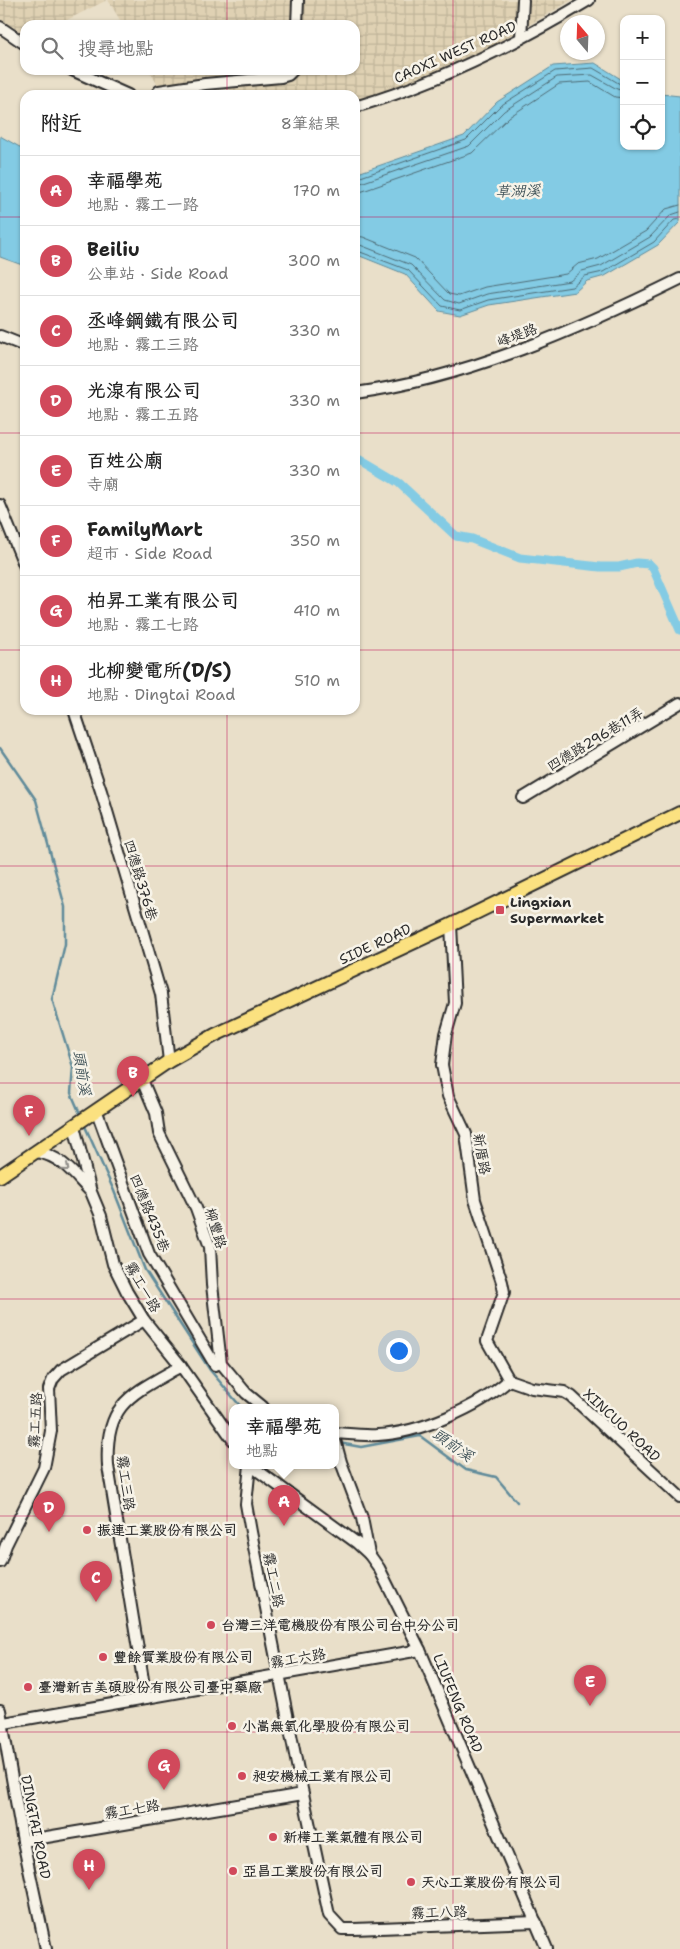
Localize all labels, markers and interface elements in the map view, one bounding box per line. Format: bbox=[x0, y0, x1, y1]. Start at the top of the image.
north arrow bbox=[560, 15, 605, 60]
map controls bbox=[620, 15, 665, 150]
button: + bbox=[620, 15, 665, 60]
street label: CAOXI WEST ROAD bbox=[391, 17, 519, 87]
search box bbox=[20, 20, 360, 75]
icon: search bbox=[38, 34, 66, 62]
text: 搜尋地點 bbox=[78, 36, 154, 61]
button: − bbox=[620, 60, 665, 105]
button: locate bbox=[620, 105, 665, 150]
text: 附近 bbox=[40, 109, 82, 137]
text: 8筆結果 bbox=[281, 113, 340, 134]
text: 幸福學苑 bbox=[87, 168, 163, 193]
text: A bbox=[50, 180, 62, 201]
text: 170 m bbox=[293, 180, 340, 201]
water label: 草湖溪 bbox=[495, 181, 542, 201]
text: 地點 · 霧工一路 bbox=[87, 194, 198, 215]
text: Beiliu bbox=[87, 237, 140, 262]
text: B bbox=[51, 250, 61, 271]
text: 300 m bbox=[288, 250, 340, 271]
text: 公車站 · Side Road bbox=[87, 263, 228, 284]
text: 丞峰鋼鐵有限公司 bbox=[87, 308, 239, 333]
street label: 峰堤路 bbox=[494, 319, 540, 351]
text: C bbox=[51, 320, 61, 341]
text: 330 m bbox=[288, 320, 340, 341]
text: 地點 · 霧工三路 bbox=[87, 334, 198, 355]
text: 光湶有限公司 bbox=[87, 378, 201, 403]
text: D bbox=[50, 390, 62, 411]
text: 330 m bbox=[288, 390, 340, 411]
text: 地點 · 霧工五路 bbox=[87, 404, 198, 425]
text: 百姓公廟 bbox=[87, 448, 163, 473]
text: E bbox=[51, 460, 61, 481]
text: 330 m bbox=[288, 460, 340, 481]
text: 寺廟 bbox=[87, 474, 119, 495]
text: FamilyMart bbox=[87, 517, 203, 542]
text: F bbox=[51, 530, 61, 551]
text: 350 m bbox=[289, 530, 340, 551]
text: 超市 · Side Road bbox=[87, 543, 212, 564]
text: 柏昇工業有限公司 bbox=[87, 588, 239, 613]
text: G bbox=[50, 600, 62, 621]
text: 410 m bbox=[293, 600, 340, 621]
text: 地點 · 霧工七路 bbox=[87, 614, 198, 635]
text: 北柳變電所(D/S) bbox=[87, 658, 231, 683]
text: H bbox=[50, 670, 62, 691]
text: 510 m bbox=[294, 670, 340, 691]
text: 地點 · Dingtai Road bbox=[87, 684, 235, 705]
street label: 四德路296巷11弄 bbox=[543, 703, 647, 775]
street label: 四德路376巷 bbox=[120, 837, 162, 924]
place label: Lingxian Supermarket bbox=[510, 893, 604, 927]
marker: Lingxian Supermarket bbox=[494, 904, 506, 916]
street label: SIDE ROAD bbox=[336, 920, 414, 968]
water label: 頭前溪 bbox=[69, 1049, 96, 1098]
pin: B bbox=[117, 1056, 149, 1097]
pin: F bbox=[13, 1095, 45, 1136]
street label: 新厝路 bbox=[469, 1132, 495, 1176]
one-way arrow bbox=[61, 1162, 70, 1171]
street label: 四德路435巷 bbox=[126, 1171, 174, 1256]
street label: 柳豐路 bbox=[201, 1205, 231, 1251]
street label: 霧工一路 bbox=[121, 1258, 165, 1316]
your location bbox=[386, 1338, 412, 1364]
street label: XINCUO ROAD bbox=[580, 1385, 664, 1465]
street label: 霧工五路 bbox=[25, 1392, 45, 1448]
popup bbox=[229, 1404, 339, 1469]
text: 幸福學苑 bbox=[246, 1414, 322, 1439]
water label: 頭前溪 bbox=[429, 1424, 478, 1467]
text: 地點 bbox=[246, 1440, 278, 1461]
street label: 霧工三路 bbox=[113, 1454, 139, 1512]
pin: A bbox=[268, 1485, 300, 1526]
pin: D bbox=[33, 1491, 65, 1532]
place label: 振連工業股份有限公司 bbox=[97, 1521, 237, 1539]
marker: 振連工業股份有限公司 bbox=[81, 1524, 93, 1536]
street label: 霧工二路 bbox=[260, 1551, 288, 1609]
pin: C bbox=[80, 1561, 112, 1602]
place label: 台灣三洋電機股份有限公司台中分公司 bbox=[221, 1616, 459, 1634]
marker: 台灣三洋電機股份有限公司台中分公司 bbox=[205, 1619, 217, 1631]
street label: 霧工六路 bbox=[269, 1644, 327, 1672]
place label: 豐餘實業股份有限公司 bbox=[113, 1648, 253, 1666]
marker: 豐餘實業股份有限公司 bbox=[97, 1651, 109, 1663]
street label: LIUFENG ROAD bbox=[429, 1651, 487, 1755]
pin: E bbox=[574, 1665, 606, 1706]
place label: 臺灣新吉美碩股份有限公司臺中藥廠 bbox=[38, 1678, 262, 1696]
marker: 臺灣新吉美碩股份有限公司臺中藥廠 bbox=[22, 1681, 34, 1693]
place label: 小嵩無氧化學股份有限公司 bbox=[242, 1717, 410, 1735]
marker: 小嵩無氧化學股份有限公司 bbox=[226, 1720, 238, 1732]
pin: G bbox=[148, 1749, 180, 1790]
place label: 昶安機械工業有限公司 bbox=[252, 1767, 392, 1785]
marker: 昶安機械工業有限公司 bbox=[236, 1770, 248, 1782]
street label: DINGTAI ROAD bbox=[17, 1773, 55, 1881]
street label: 霧工七路 bbox=[103, 1796, 161, 1822]
place label: 新樺工業氣體有限公司 bbox=[283, 1828, 423, 1846]
marker: 新樺工業氣體有限公司 bbox=[267, 1831, 279, 1843]
pin: H bbox=[73, 1849, 105, 1890]
place label: 亞昌工業股份有限公司 bbox=[243, 1862, 383, 1880]
marker: 亞昌工業股份有限公司 bbox=[227, 1865, 239, 1877]
place label: 天心工業股份有限公司 bbox=[421, 1873, 561, 1891]
marker: 天心工業股份有限公司 bbox=[405, 1876, 417, 1888]
street label: 霧工八路 bbox=[411, 1902, 467, 1922]

